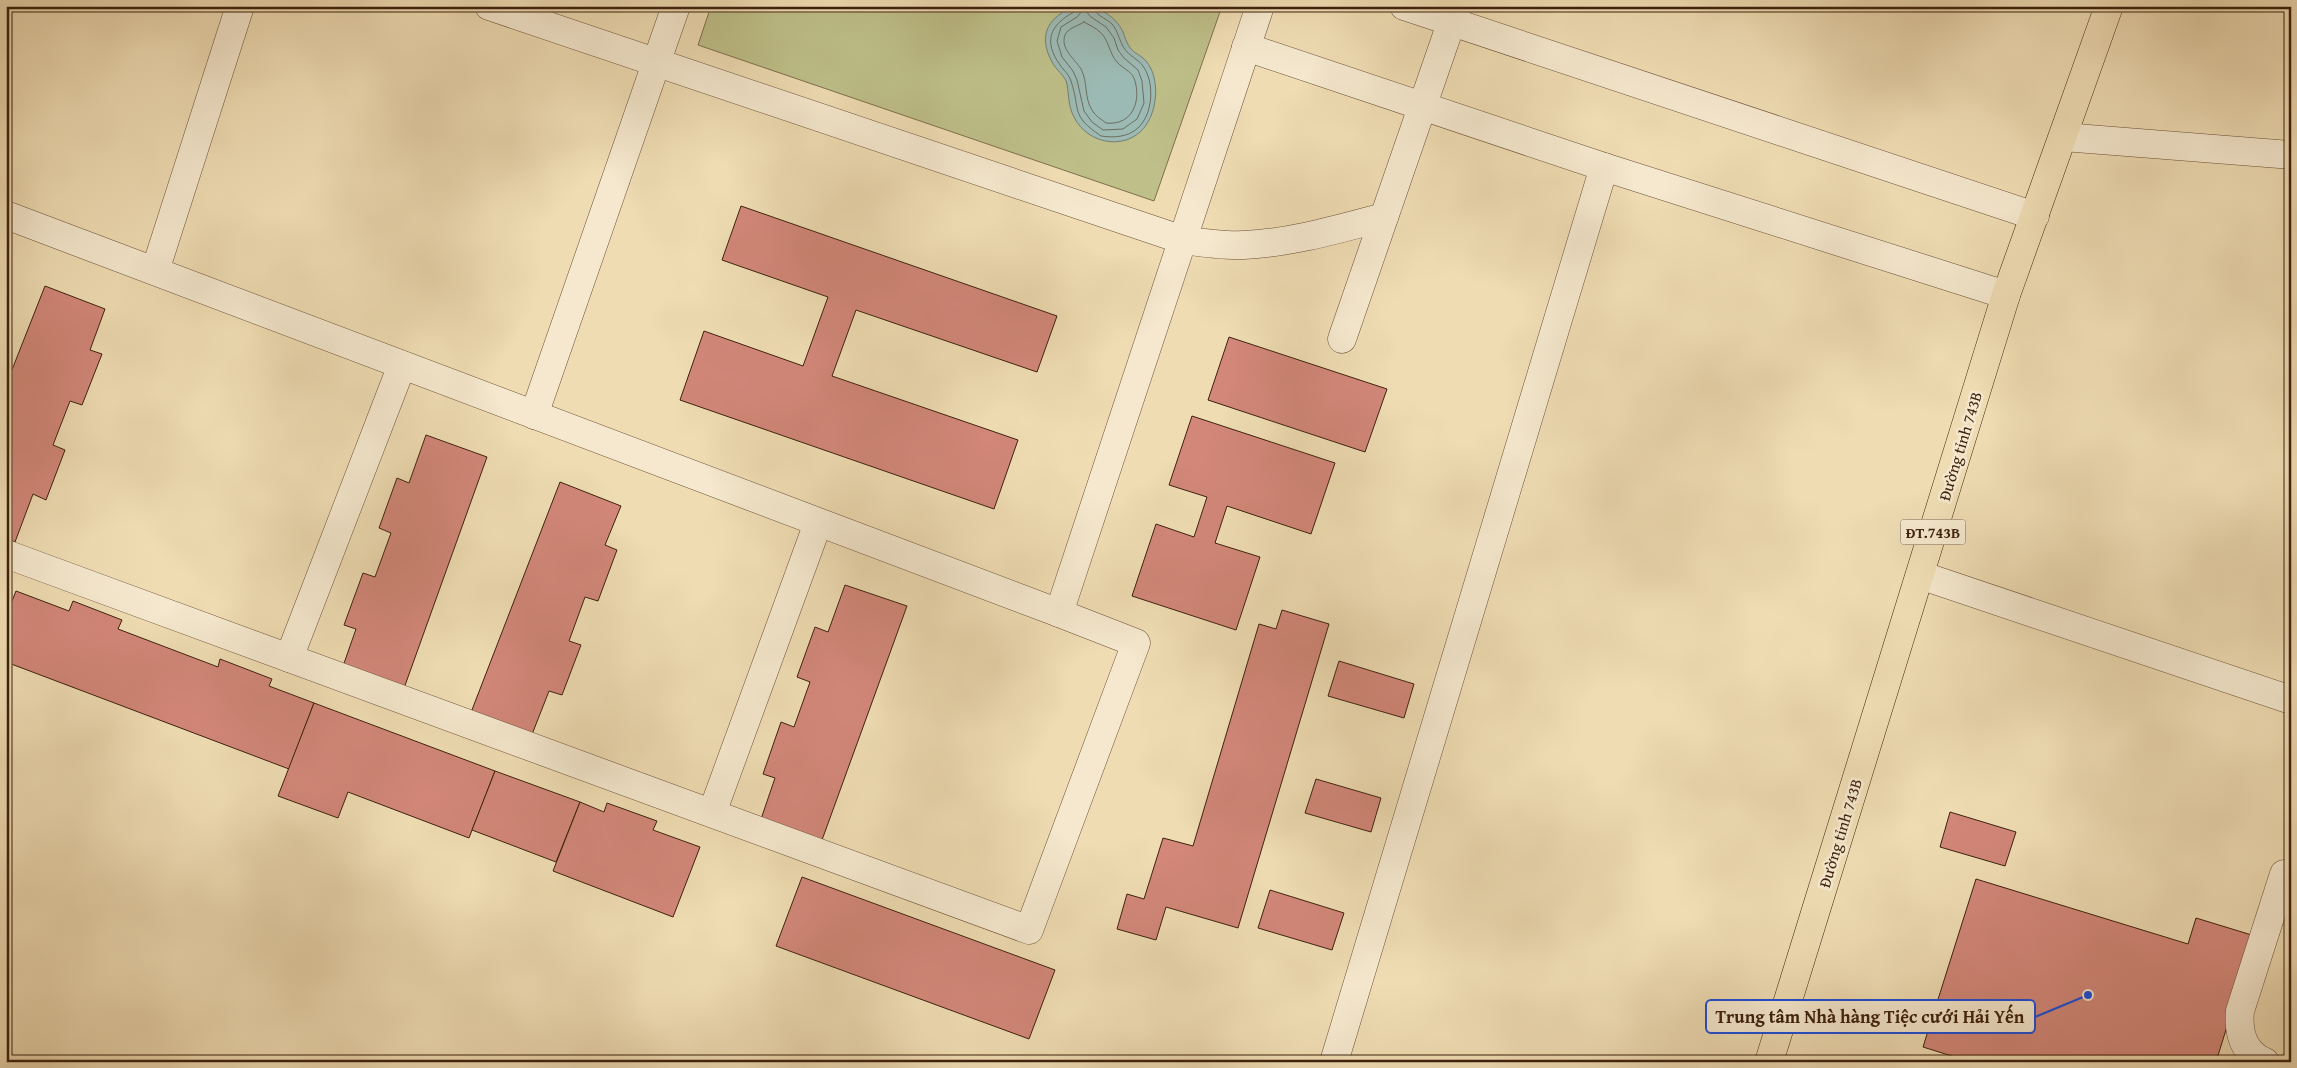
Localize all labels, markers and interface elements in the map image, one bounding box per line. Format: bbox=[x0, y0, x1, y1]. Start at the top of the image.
street label: Đường tỉnh 743B bbox=[1932, 388, 1988, 504]
road number: ĐT.743B bbox=[1900, 520, 1966, 544]
street label: Đường tỉnh 743B bbox=[1812, 775, 1868, 891]
callout: Trung tâm Nhà hàng Tiệc cưới Hải Yến bbox=[1706, 1000, 2035, 1033]
text: Trung tâm Nhà hàng Tiệc cưới Hải Yến bbox=[1715, 1003, 2025, 1030]

